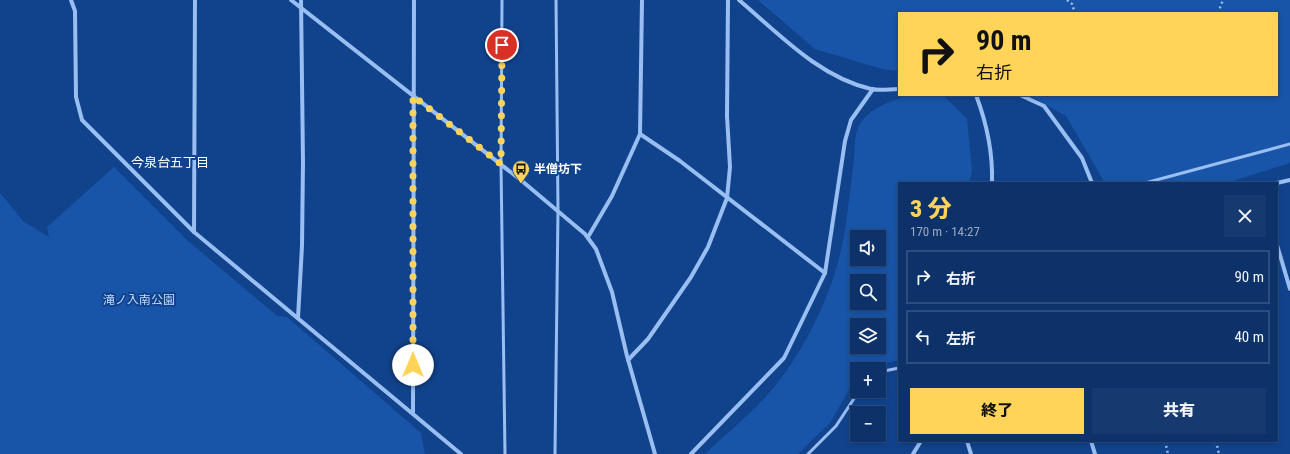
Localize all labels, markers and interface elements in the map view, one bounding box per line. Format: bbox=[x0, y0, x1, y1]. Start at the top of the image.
text: 90 m bbox=[976, 24, 1032, 57]
pin bbox=[485, 28, 519, 62]
icon: right bbox=[910, 28, 962, 80]
icon: arrive bbox=[491, 34, 513, 56]
text: 右折 bbox=[976, 62, 1012, 83]
district label: 今泉台五丁目 bbox=[131, 155, 209, 170]
bus stop icon: 半僧坊下 bbox=[511, 159, 531, 184]
place label: 半僧坊下 bbox=[534, 162, 582, 176]
text: 3 分 bbox=[910, 195, 952, 223]
button: close bbox=[1224, 195, 1266, 237]
text: 170 m · 14:27 bbox=[910, 224, 980, 239]
map controls bbox=[850, 230, 886, 442]
button: sound bbox=[850, 230, 886, 266]
icon: right bbox=[912, 266, 934, 288]
text: 90 m bbox=[1234, 268, 1264, 286]
text: 右折 bbox=[946, 270, 976, 288]
button: search bbox=[850, 274, 886, 310]
park label: 滝ノ入南公園 bbox=[103, 293, 175, 307]
button: layers bbox=[850, 318, 886, 354]
icon: left bbox=[912, 326, 934, 348]
text: 40 m bbox=[1234, 328, 1264, 346]
text: 左折 bbox=[946, 330, 976, 348]
position arrow bbox=[392, 344, 434, 386]
button: + bbox=[850, 362, 886, 398]
button: 終了 bbox=[910, 388, 1084, 434]
button: 共有 bbox=[1092, 388, 1266, 434]
button: − bbox=[850, 406, 886, 442]

